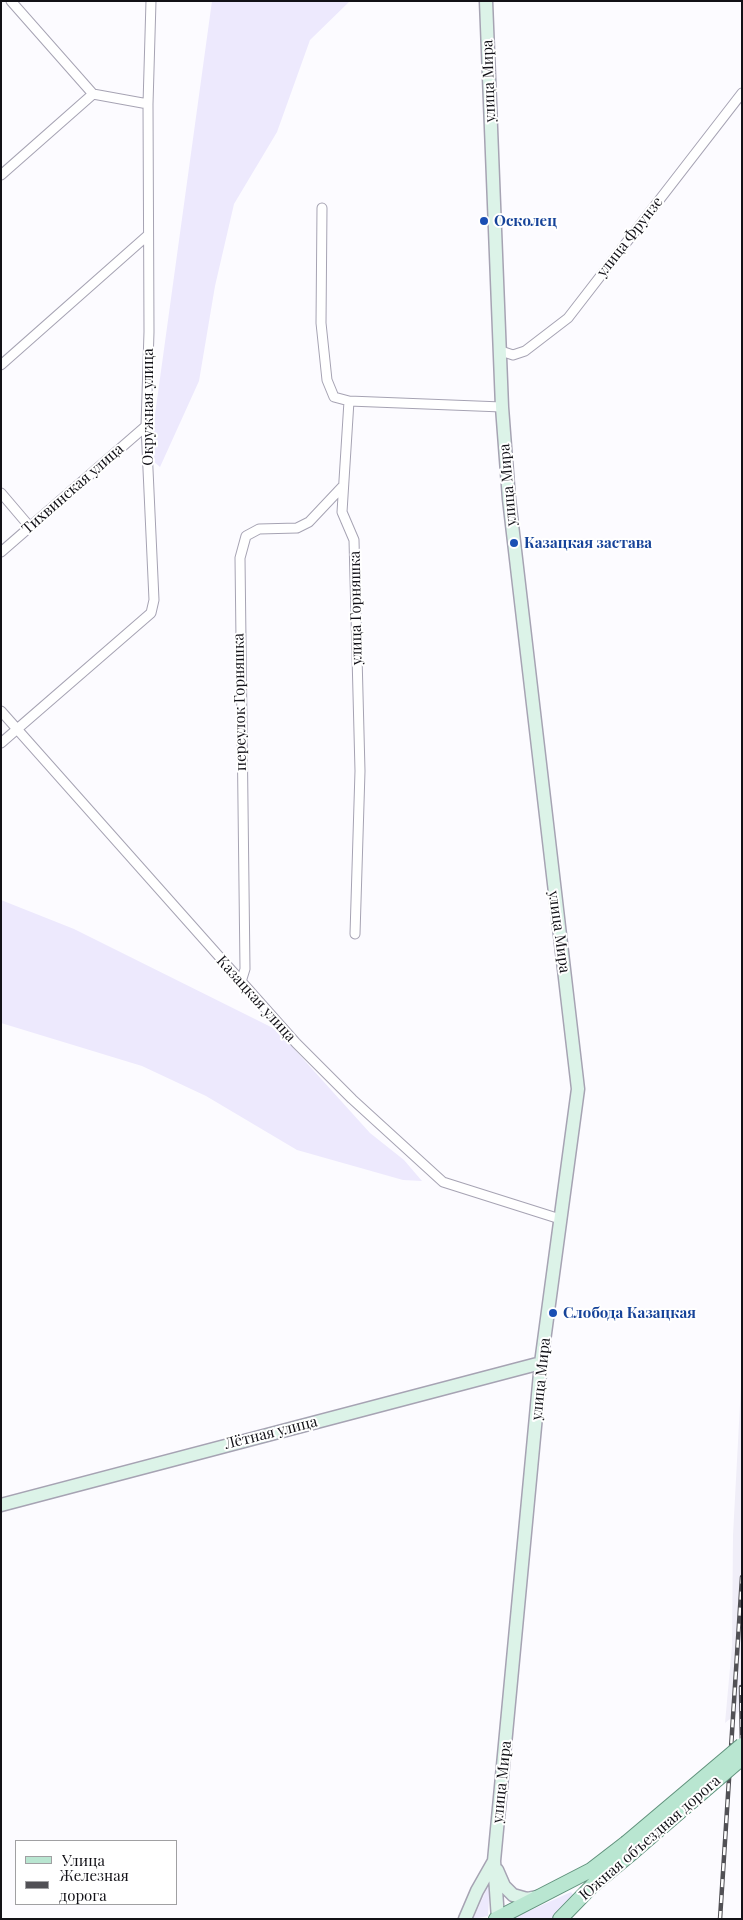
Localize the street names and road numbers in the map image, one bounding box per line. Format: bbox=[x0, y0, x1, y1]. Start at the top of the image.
street label: улица Мира bbox=[479, 39, 499, 123]
street label: улица Фрунзе bbox=[593, 193, 667, 281]
street label: Окружная улица bbox=[139, 348, 157, 466]
street label: Тихвинская улица bbox=[18, 440, 128, 538]
street label: улица Мира bbox=[495, 443, 521, 527]
street label: улица Горняшка bbox=[346, 551, 366, 665]
street label: переулок Горняшка bbox=[230, 633, 250, 771]
street label: улица Мира bbox=[544, 890, 574, 974]
street label: Казацкая улица bbox=[213, 952, 299, 1046]
street label: улица Мира bbox=[528, 1337, 554, 1421]
street label: Лётная улица bbox=[223, 1413, 319, 1453]
street label: улица Мира bbox=[489, 1740, 515, 1824]
street label: Южная объездная дорога bbox=[576, 1772, 724, 1904]

